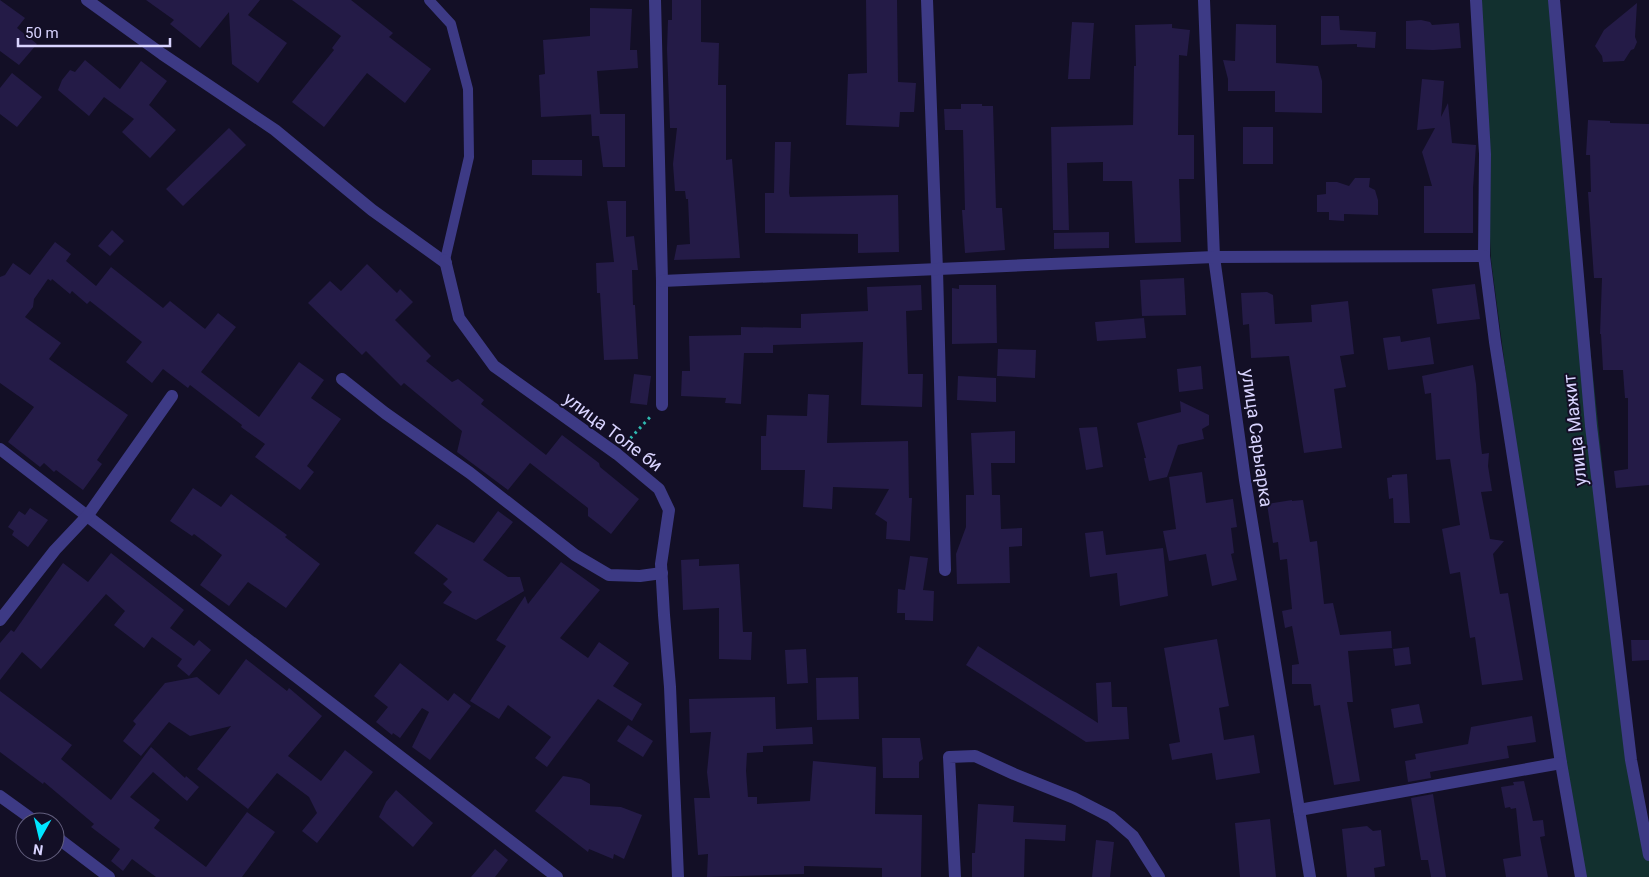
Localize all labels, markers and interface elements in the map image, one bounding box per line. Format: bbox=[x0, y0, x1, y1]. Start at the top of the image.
scale bar bbox=[18, 15, 170, 47]
text: 50 m bbox=[25, 24, 59, 42]
street label: улица Сарыарка bbox=[1237, 368, 1278, 508]
street label: улица Мажит bbox=[1558, 373, 1591, 487]
street label: улица Толе би bbox=[560, 388, 667, 476]
north arrow bbox=[15, 812, 65, 862]
text: N bbox=[32, 841, 44, 858]

